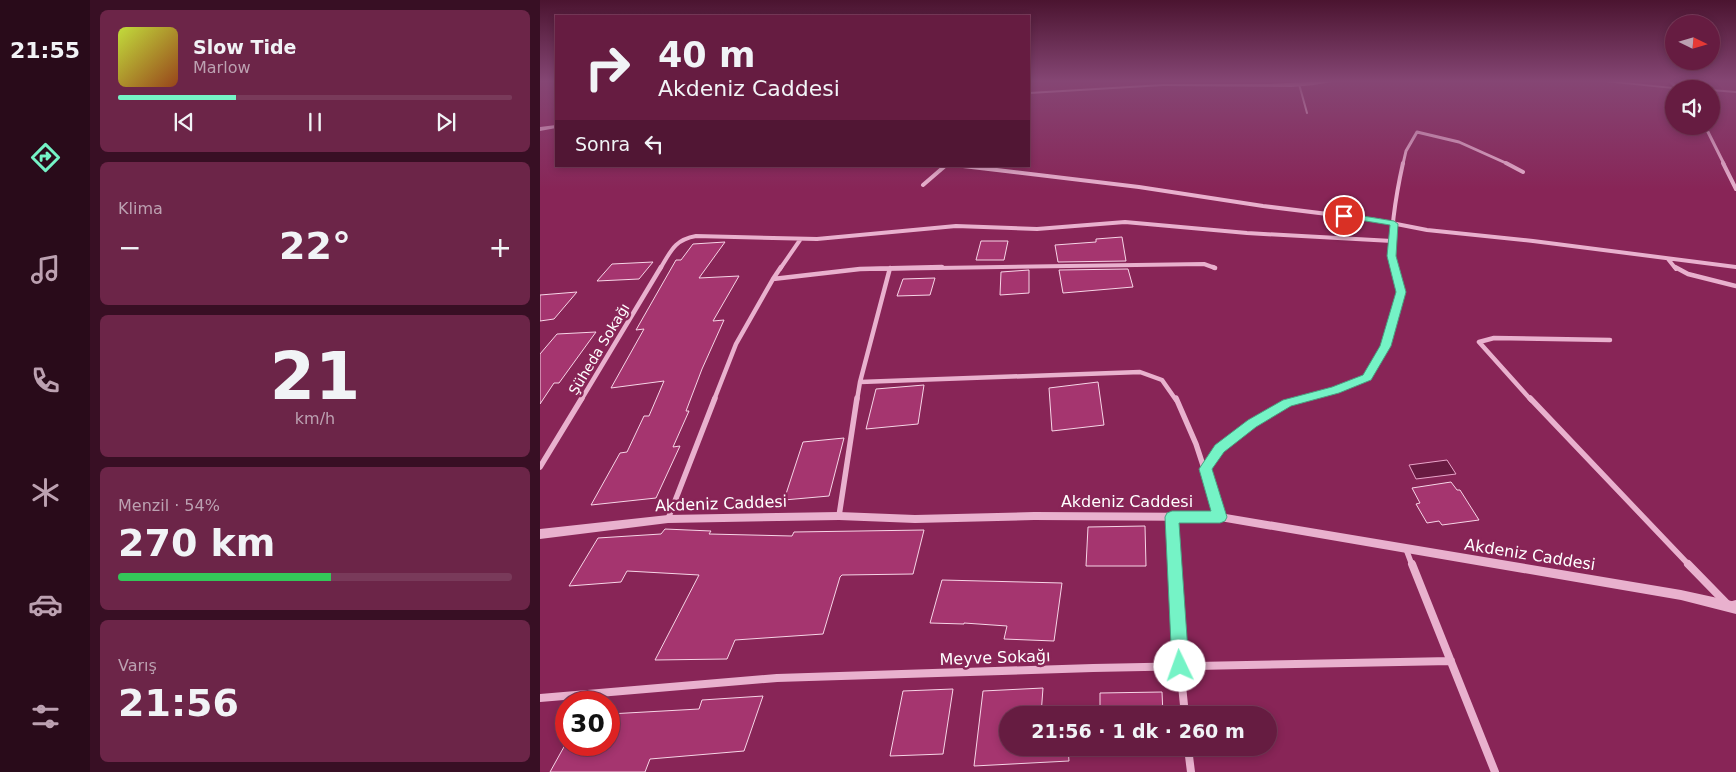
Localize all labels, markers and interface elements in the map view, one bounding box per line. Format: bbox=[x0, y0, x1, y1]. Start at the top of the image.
north arrow bbox=[1665, 15, 1720, 70]
map controls bbox=[1665, 15, 1720, 135]
icon: right bbox=[575, 35, 640, 100]
text: 40 m bbox=[658, 35, 755, 75]
text: Slow Tide bbox=[193, 36, 296, 58]
text: 21:55 bbox=[10, 38, 80, 63]
text: Marlow bbox=[193, 58, 251, 77]
text: Akdeniz Caddesi bbox=[658, 76, 840, 101]
button: sound bbox=[1665, 80, 1720, 135]
icon: previous bbox=[170, 108, 198, 136]
icon: pause bbox=[301, 108, 329, 136]
icon: next bbox=[432, 108, 460, 136]
icon: left bbox=[640, 130, 668, 158]
text: Sonra bbox=[575, 133, 630, 155]
icon: directions bbox=[28, 140, 63, 175]
pin bbox=[1323, 195, 1365, 237]
text: Klima bbox=[118, 199, 163, 218]
icon: arrive bbox=[1330, 202, 1358, 230]
text: 22° bbox=[279, 224, 351, 268]
text: − bbox=[118, 231, 141, 264]
text: + bbox=[489, 231, 512, 264]
icon: music bbox=[28, 252, 63, 287]
street label: Şüheda Sokağı bbox=[565, 300, 633, 398]
text: 21 bbox=[270, 339, 360, 414]
icon: phone bbox=[28, 363, 63, 398]
text: km/h bbox=[295, 409, 335, 428]
icon: climate bbox=[28, 475, 63, 510]
street label: Akdeniz Caddesi bbox=[655, 492, 787, 515]
street label: Akdeniz Caddesi bbox=[1061, 492, 1193, 511]
text: Menzil · 54% bbox=[118, 496, 220, 515]
text: 270 km bbox=[118, 521, 275, 565]
street label: Akdeniz Caddesi bbox=[1463, 535, 1597, 574]
icon: car bbox=[28, 587, 63, 622]
position arrow bbox=[1153, 639, 1205, 691]
street label: Meyve Sokağı bbox=[939, 646, 1051, 669]
text: Varış bbox=[118, 656, 157, 675]
text: 21:56 bbox=[118, 681, 239, 725]
speed limit sign: 30 bbox=[555, 691, 620, 756]
icon: filters bbox=[28, 699, 63, 734]
text: 21:56 · 1 dk · 260 m bbox=[1031, 720, 1245, 742]

